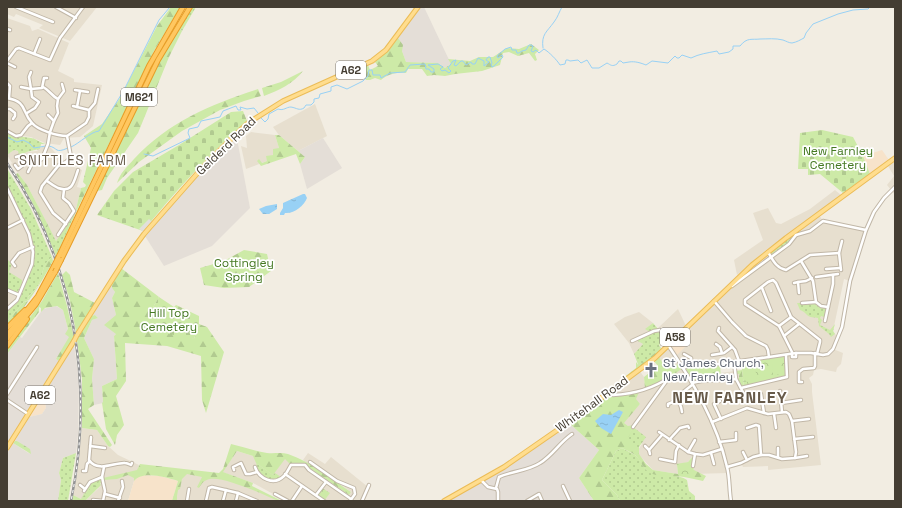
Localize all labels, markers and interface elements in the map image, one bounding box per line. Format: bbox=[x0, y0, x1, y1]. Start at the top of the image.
road number: A62 bbox=[336, 61, 366, 79]
road number: M621 bbox=[121, 88, 157, 106]
street label: Gelderd Road bbox=[193, 113, 259, 179]
park label: New Farnley Cemetery bbox=[803, 143, 873, 173]
district label: SNITTLES FARM bbox=[19, 152, 127, 169]
park label: Cottingley Spring bbox=[214, 255, 274, 285]
park label: Hill Top Cemetery bbox=[141, 305, 197, 335]
road number: A58 bbox=[660, 328, 690, 346]
place label: St James Church, New Farnley bbox=[663, 355, 764, 385]
church icon: St James Church, New Farnley bbox=[642, 361, 660, 379]
street label: Whitehall Road bbox=[553, 372, 631, 436]
road number: A62 bbox=[25, 386, 55, 404]
district label: NEW FARNLEY bbox=[672, 387, 788, 408]

